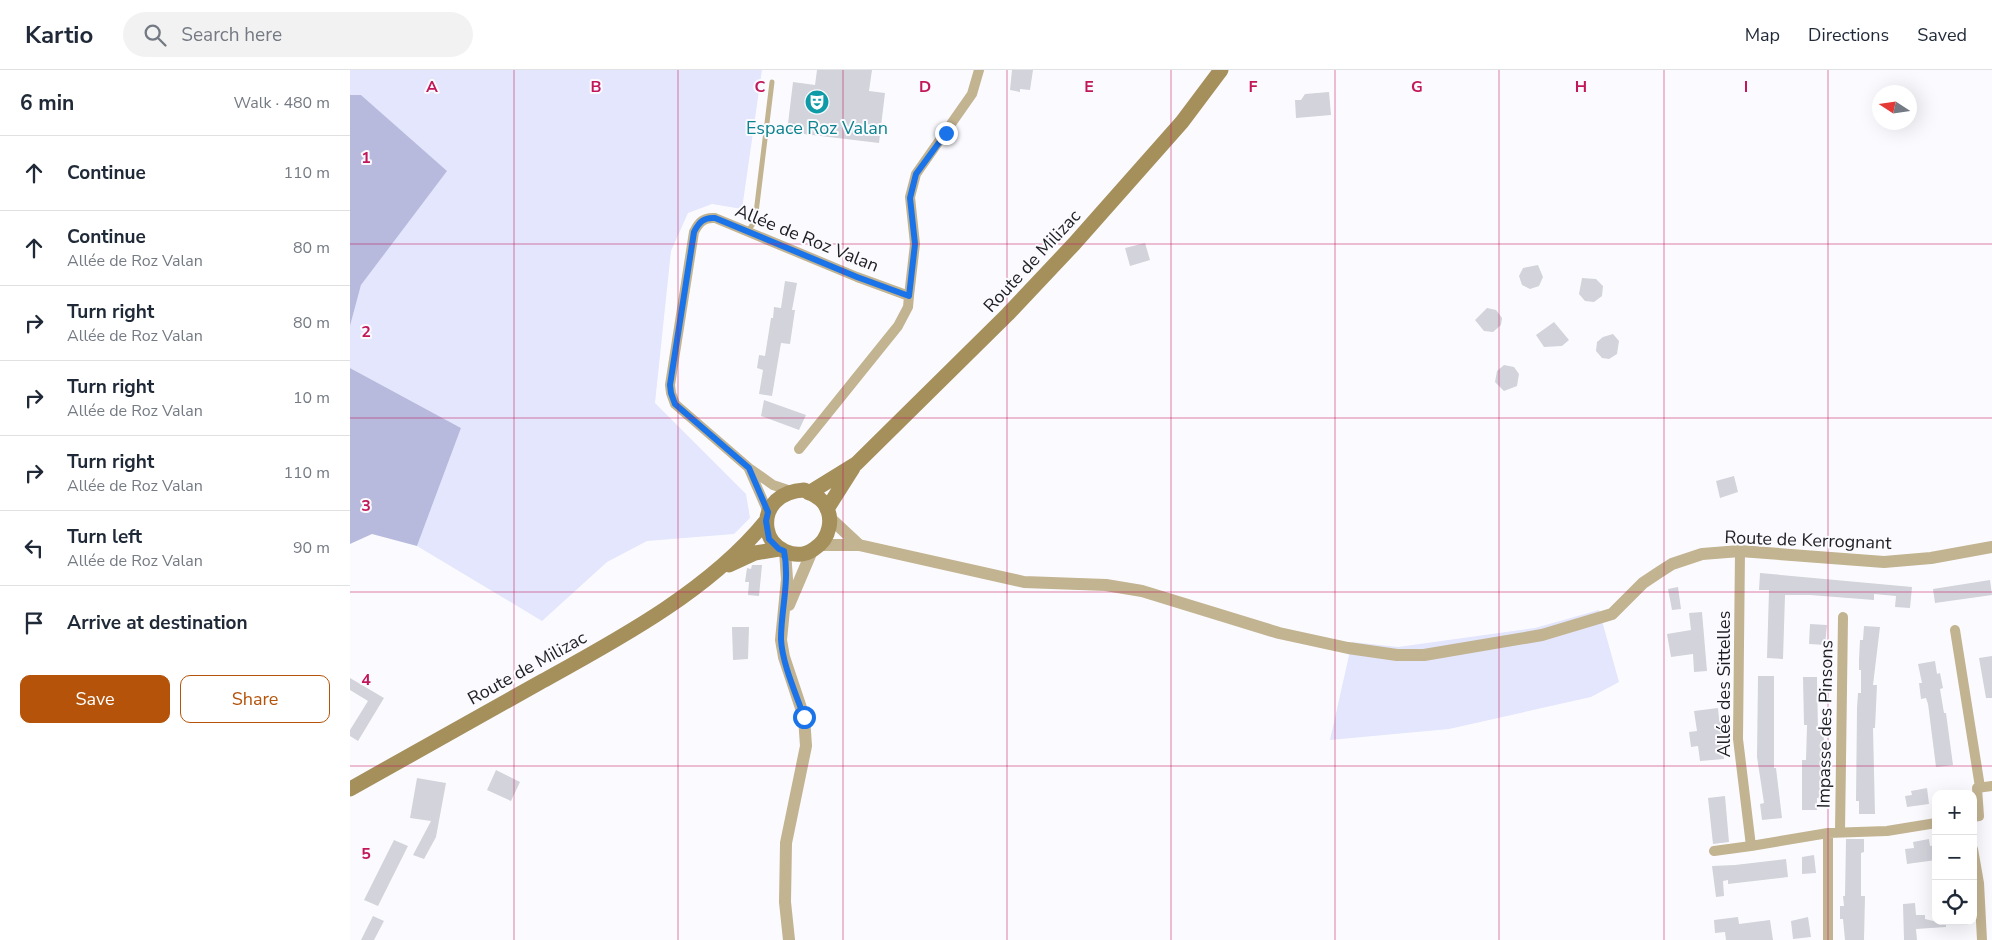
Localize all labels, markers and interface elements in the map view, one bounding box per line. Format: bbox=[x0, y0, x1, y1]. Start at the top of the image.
search box bbox=[123, 12, 473, 57]
text: Kartio bbox=[25, 19, 93, 51]
icon: search bbox=[141, 21, 169, 49]
text: Search here bbox=[181, 22, 282, 48]
text: Map bbox=[1745, 23, 1780, 47]
text: Directions bbox=[1808, 23, 1889, 47]
text: Saved bbox=[1917, 23, 1967, 47]
text: A bbox=[426, 76, 438, 98]
text: B bbox=[590, 76, 602, 98]
text: C bbox=[755, 76, 766, 98]
text: D bbox=[919, 76, 931, 98]
text: E bbox=[1084, 76, 1094, 98]
text: F bbox=[1249, 76, 1258, 98]
text: G bbox=[1411, 76, 1423, 98]
text: H bbox=[1575, 76, 1587, 98]
text: I bbox=[1744, 76, 1748, 98]
north arrow bbox=[1872, 85, 1917, 130]
text: 6 min bbox=[20, 89, 74, 117]
theatre icon: Espace Roz Valan bbox=[804, 89, 830, 115]
text: Walk · 480 m bbox=[234, 92, 330, 114]
place label: Espace Roz Valan bbox=[746, 116, 888, 140]
route end bbox=[935, 122, 958, 145]
text: 1 bbox=[361, 147, 371, 169]
icon: ahead bbox=[20, 159, 48, 187]
text: Continue bbox=[67, 160, 146, 186]
text: 110 m bbox=[283, 162, 330, 184]
street label: Allée de Roz Valan bbox=[732, 198, 882, 278]
street label: Route de Milizac bbox=[978, 204, 1086, 318]
text: Continue bbox=[67, 224, 146, 250]
icon: ahead bbox=[20, 234, 48, 262]
text: 80 m bbox=[293, 237, 330, 259]
text: Allée de Roz Valan bbox=[67, 250, 203, 272]
text: Turn right bbox=[67, 299, 154, 325]
icon: right bbox=[20, 309, 48, 337]
text: 80 m bbox=[293, 312, 330, 334]
text: 2 bbox=[361, 321, 371, 343]
text: Allée de Roz Valan bbox=[67, 325, 203, 347]
text: Turn right bbox=[67, 374, 154, 400]
icon: right bbox=[20, 384, 48, 412]
text: 10 m bbox=[293, 387, 330, 409]
text: Allée de Roz Valan bbox=[67, 400, 203, 422]
text: Turn right bbox=[67, 449, 154, 475]
icon: right bbox=[20, 459, 48, 487]
text: 110 m bbox=[283, 462, 330, 484]
text: Allée de Roz Valan bbox=[67, 475, 203, 497]
text: 3 bbox=[361, 495, 371, 517]
text: Turn left bbox=[67, 524, 142, 550]
street label: Route de Kerrognant bbox=[1724, 525, 1893, 555]
icon: left bbox=[20, 534, 48, 562]
text: 90 m bbox=[293, 537, 330, 559]
text: Allée de Roz Valan bbox=[67, 550, 203, 572]
icon: arrive bbox=[20, 609, 48, 637]
text: Arrive at destination bbox=[67, 610, 248, 636]
street label: Allée des Sittelles bbox=[1712, 611, 1736, 757]
street label: Route de Milizac bbox=[463, 625, 591, 711]
street label: Impasse des Pinsons bbox=[1812, 640, 1838, 808]
text: 4 bbox=[361, 669, 371, 691]
button: Save bbox=[20, 675, 170, 723]
button: Share bbox=[180, 675, 330, 723]
route start bbox=[793, 706, 816, 729]
map controls bbox=[1932, 790, 1977, 925]
button: + bbox=[1932, 790, 1977, 835]
button: − bbox=[1932, 835, 1977, 880]
text: 5 bbox=[361, 843, 371, 865]
button: locate bbox=[1932, 880, 1977, 925]

